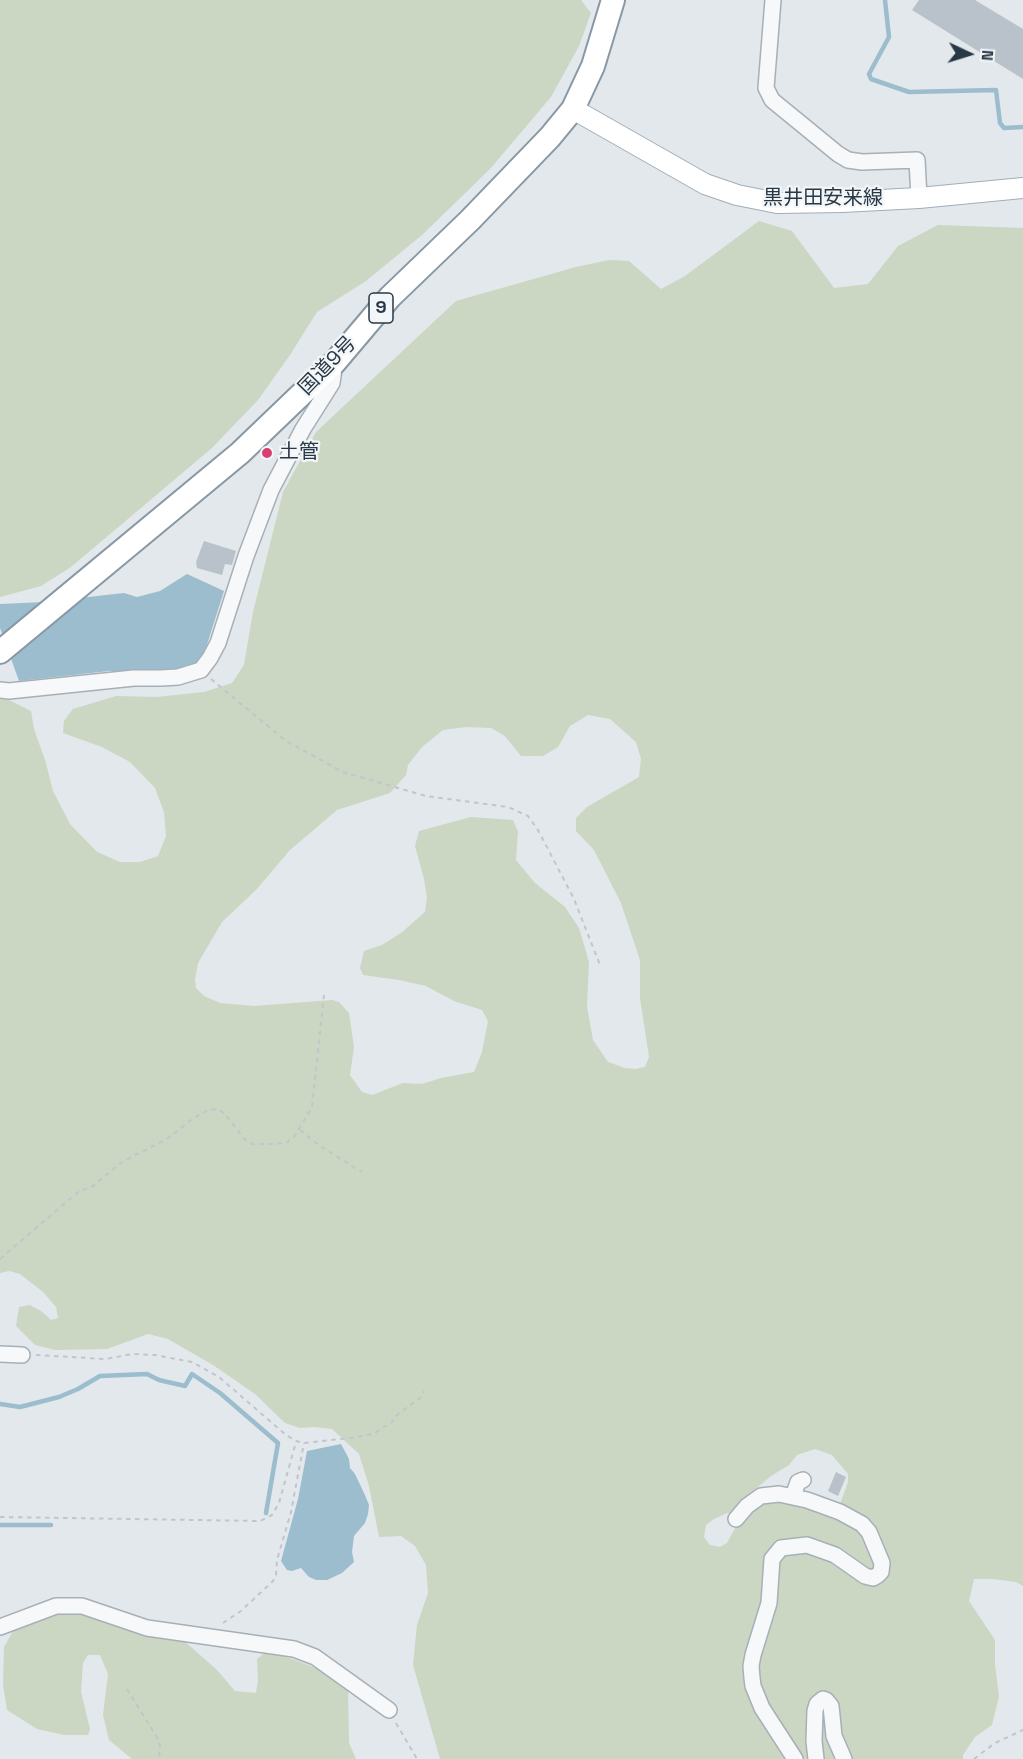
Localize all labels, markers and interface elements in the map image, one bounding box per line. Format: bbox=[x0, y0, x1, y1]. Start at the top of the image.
north arrow bbox=[939, 24, 999, 84]
text: N bbox=[977, 49, 998, 61]
street label: 黒井田安来線 bbox=[763, 187, 883, 211]
road number: 9 bbox=[369, 293, 393, 323]
street label: 国道9号 bbox=[294, 332, 362, 400]
place label: 土管 bbox=[279, 441, 319, 465]
marker: 土管 bbox=[260, 446, 274, 460]

